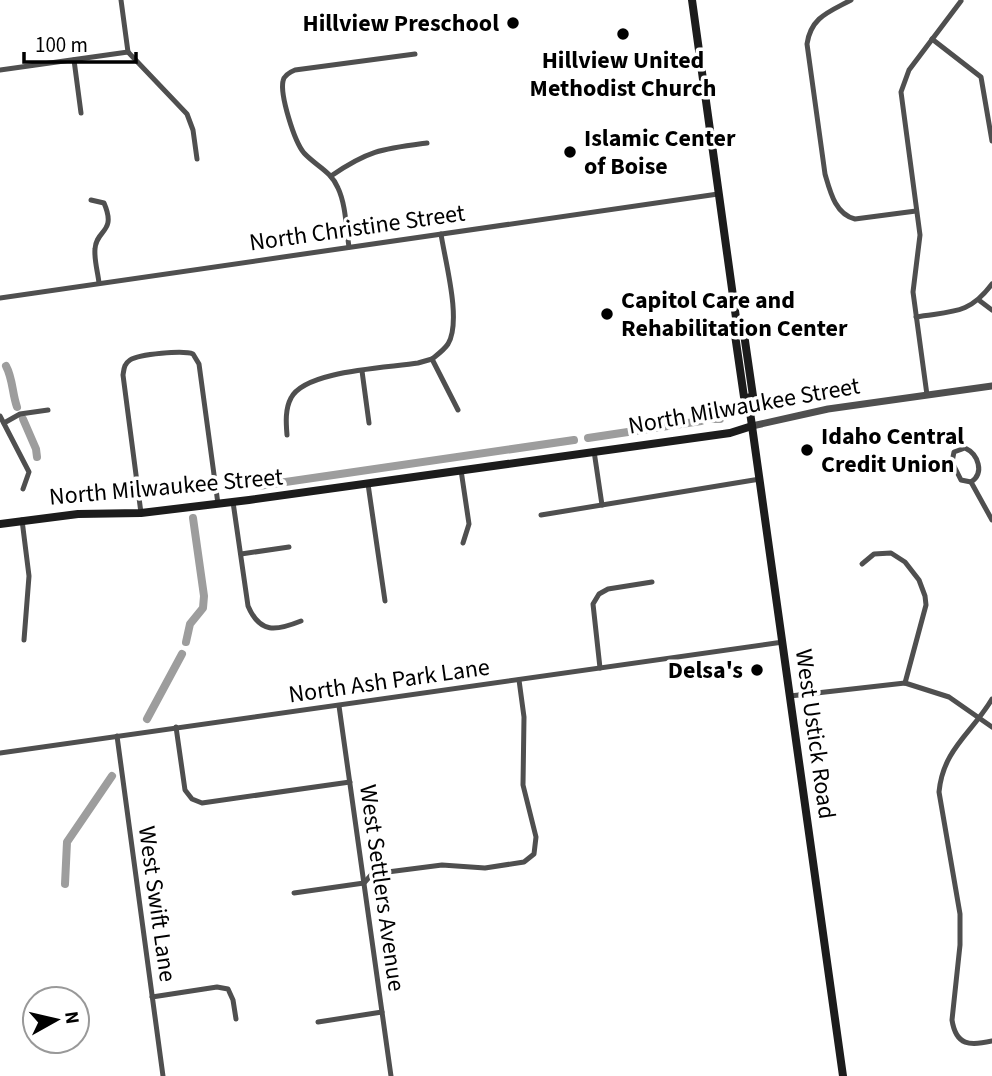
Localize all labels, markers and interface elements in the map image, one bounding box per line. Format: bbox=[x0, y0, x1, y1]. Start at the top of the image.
place label: Hillview Preschool bbox=[302, 6, 499, 41]
marker: Hillview Preschool bbox=[505, 15, 521, 31]
scale bar bbox=[24, 21, 136, 65]
marker: Hillview United Methodist Church bbox=[615, 26, 631, 42]
text: 100 m bbox=[35, 30, 88, 60]
place label: Hillview United Methodist Church bbox=[530, 43, 716, 106]
place label: Islamic Center of Boise bbox=[584, 121, 736, 184]
marker: Islamic Center of Boise bbox=[562, 144, 578, 160]
street label: North Christine Street bbox=[247, 196, 467, 260]
place label: Capitol Care and Rehabilitation Center bbox=[621, 283, 848, 346]
marker: Capitol Care and Rehabilitation Center bbox=[599, 306, 615, 322]
street label: North Milwaukee Street bbox=[625, 368, 863, 444]
place label: Idaho Central Credit Union bbox=[821, 419, 964, 482]
marker: Idaho Central Credit Union bbox=[799, 442, 815, 458]
street label: North Milwaukee Street bbox=[48, 459, 284, 515]
street label: West Ustick Road bbox=[786, 647, 844, 821]
street label: North Ash Park Lane bbox=[286, 650, 492, 712]
place label: Delsa's bbox=[668, 653, 743, 688]
marker: Delsa's bbox=[749, 662, 765, 678]
street label: West Settlers Avenue bbox=[350, 782, 414, 994]
street label: West Swift Lane bbox=[129, 824, 185, 984]
north arrow bbox=[21, 985, 91, 1055]
text: N bbox=[57, 1010, 86, 1026]

